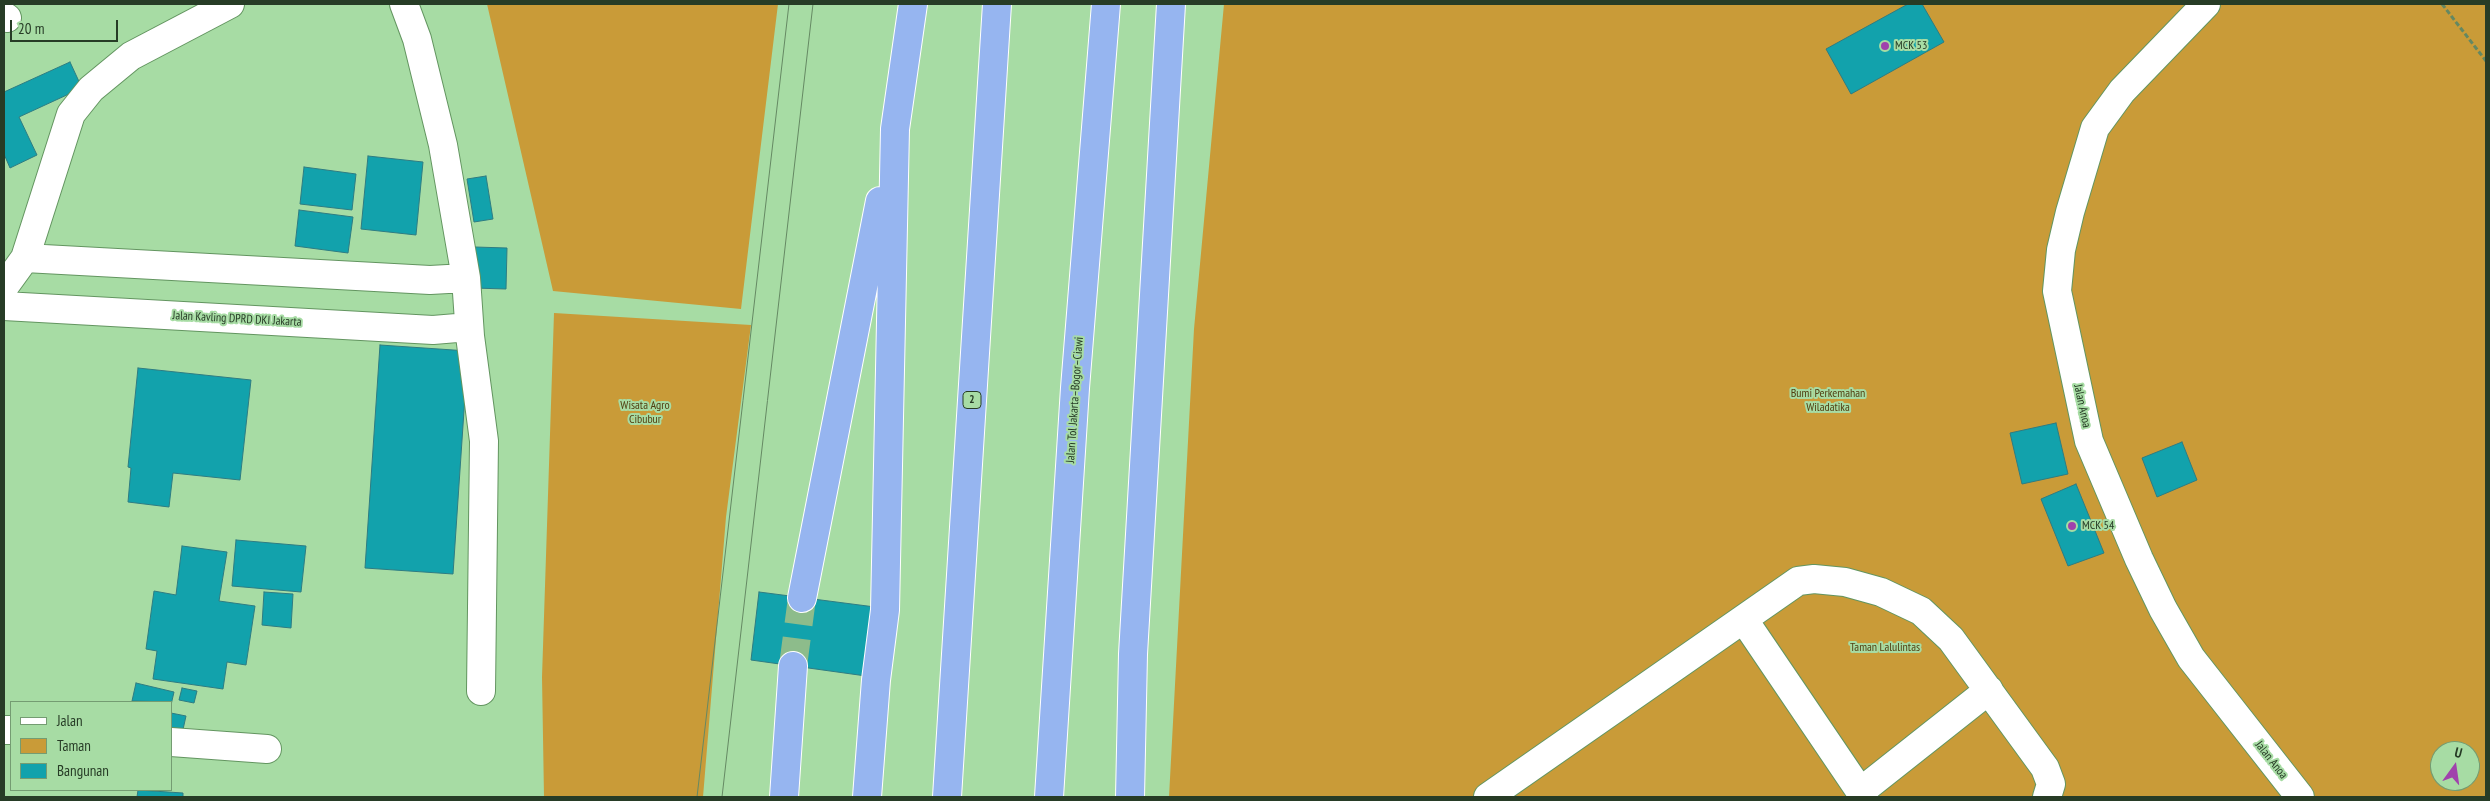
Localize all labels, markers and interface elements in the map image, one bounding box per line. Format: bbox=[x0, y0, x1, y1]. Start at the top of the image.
scale bar bbox=[12, 10, 120, 42]
text: 20 m bbox=[18, 19, 44, 38]
place label: MCK 53 bbox=[1895, 39, 1927, 53]
marker: MCK 53 bbox=[1879, 40, 1891, 52]
street label: Jalan Kavling DPRD DKI Jakarta bbox=[172, 308, 302, 330]
street label: Jalan Tol Jakarta–Bogor–Ciawi bbox=[1063, 336, 1087, 464]
street label: Jalan Anoa bbox=[2070, 383, 2094, 429]
park label: Bumi Perkemahan Wiladatika bbox=[1791, 387, 1865, 415]
road number: 2 bbox=[963, 392, 981, 408]
park label: Wisata Agro Cibubur bbox=[620, 399, 670, 427]
place label: MCK 54 bbox=[2082, 519, 2114, 533]
marker: MCK 54 bbox=[2066, 520, 2078, 532]
park label: Taman Lalulintas bbox=[1850, 641, 1920, 655]
legend bbox=[10, 701, 172, 791]
text: Jalan bbox=[57, 711, 83, 730]
text: Taman bbox=[57, 736, 91, 755]
street label: Jalan Anoa bbox=[2252, 738, 2290, 782]
north arrow bbox=[2430, 741, 2480, 791]
text: U bbox=[2453, 743, 2464, 762]
text: Bangunan bbox=[57, 761, 109, 780]

